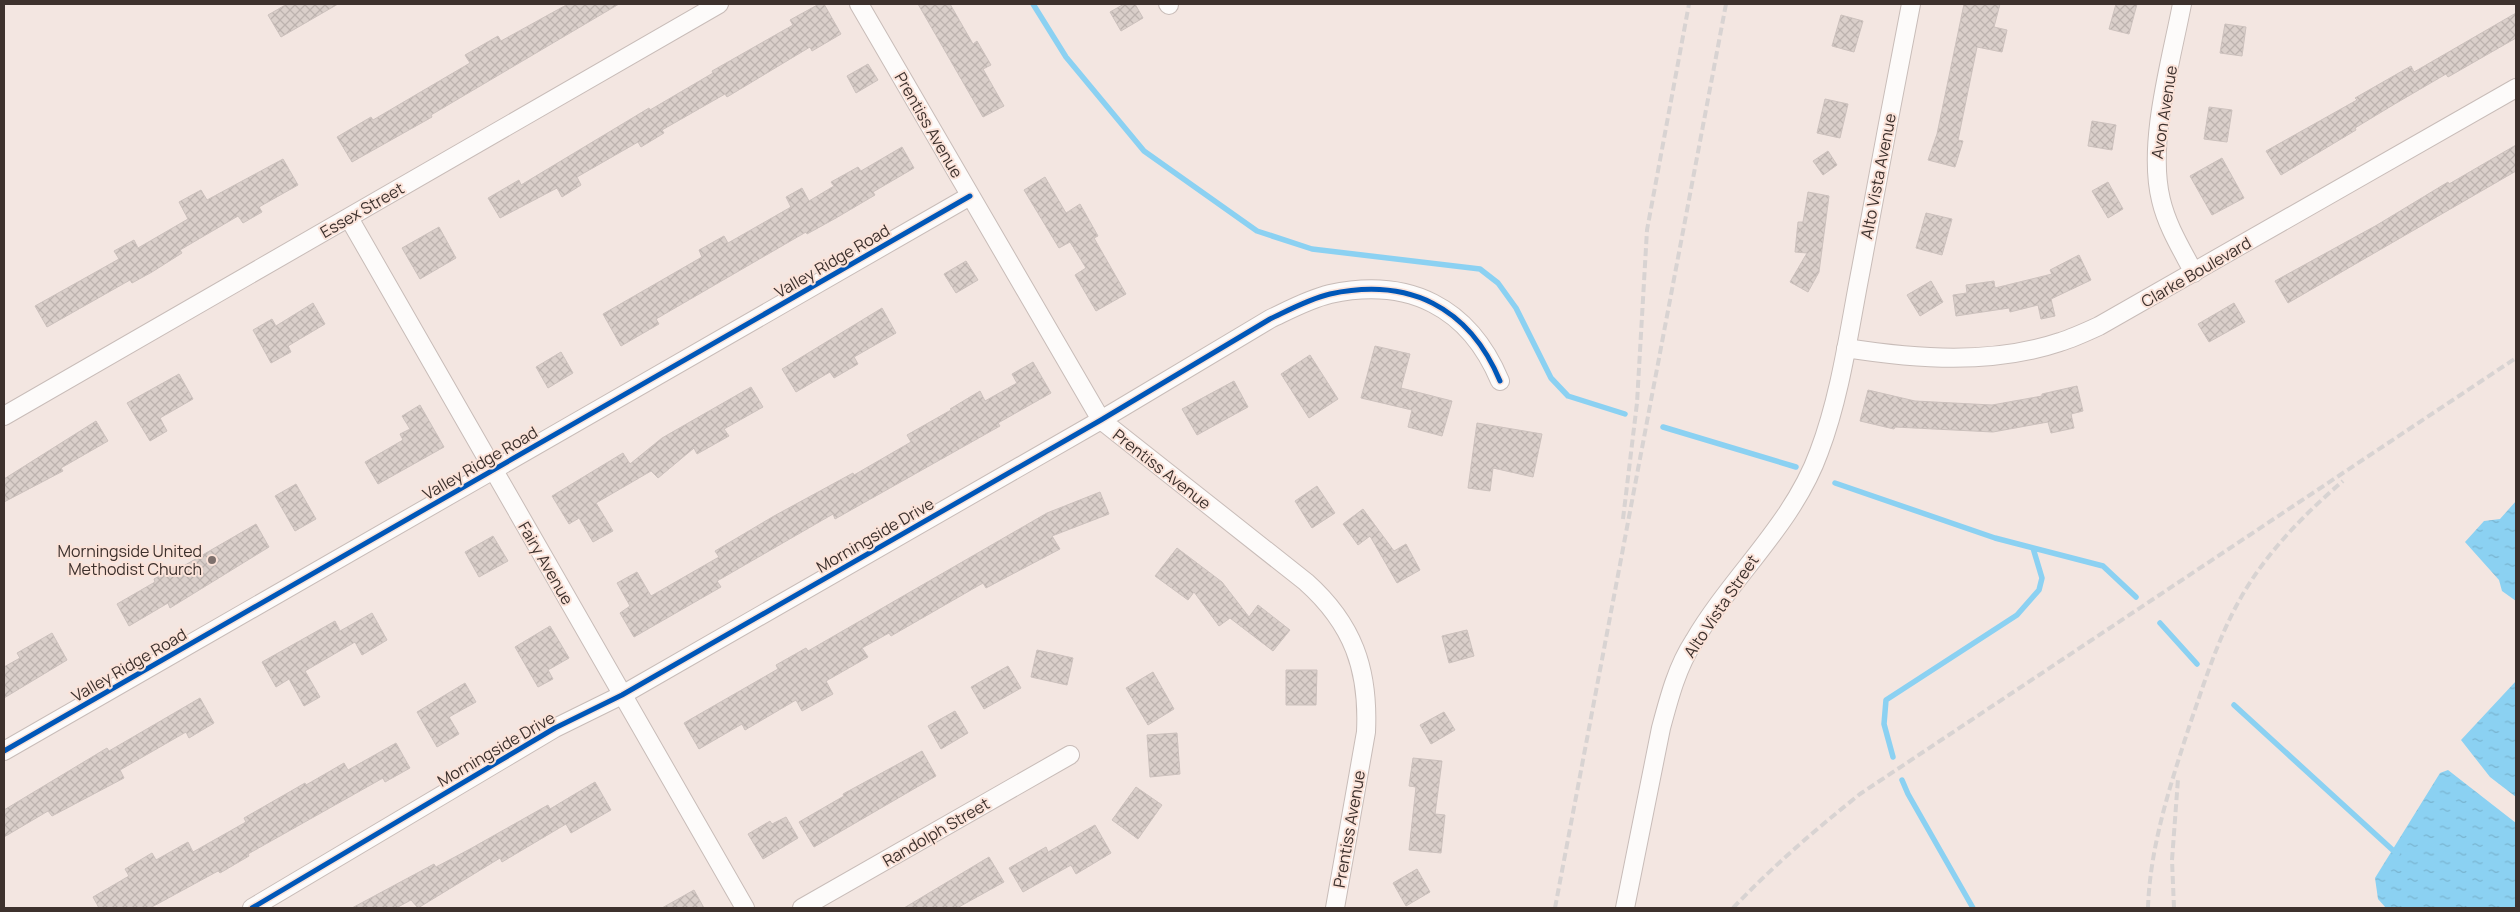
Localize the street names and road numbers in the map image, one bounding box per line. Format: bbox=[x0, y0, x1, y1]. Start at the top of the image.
street label: Avon Avenue bbox=[2146, 64, 2182, 160]
street label: Prentiss Avenue bbox=[890, 68, 968, 182]
street label: Alto Vista Avenue bbox=[1855, 111, 1901, 241]
street label: Essex Street bbox=[316, 177, 408, 243]
street label: Valley Ridge Road bbox=[770, 219, 894, 303]
street label: Clarke Boulevard bbox=[2137, 232, 2255, 312]
street label: Valley Ridge Road bbox=[418, 421, 542, 505]
street label: Prentiss Avenue bbox=[1108, 424, 1216, 514]
street label: Morningside Drive bbox=[812, 492, 938, 578]
street label: Fairy Avenue bbox=[513, 517, 579, 609]
street label: Alto Vista Street bbox=[1678, 550, 1764, 662]
street label: Valley Ridge Road bbox=[67, 623, 191, 707]
street label: Morningside Drive bbox=[433, 706, 559, 792]
street label: Prentiss Avenue bbox=[1328, 769, 1370, 889]
street label: Randolph Street bbox=[878, 792, 994, 872]

